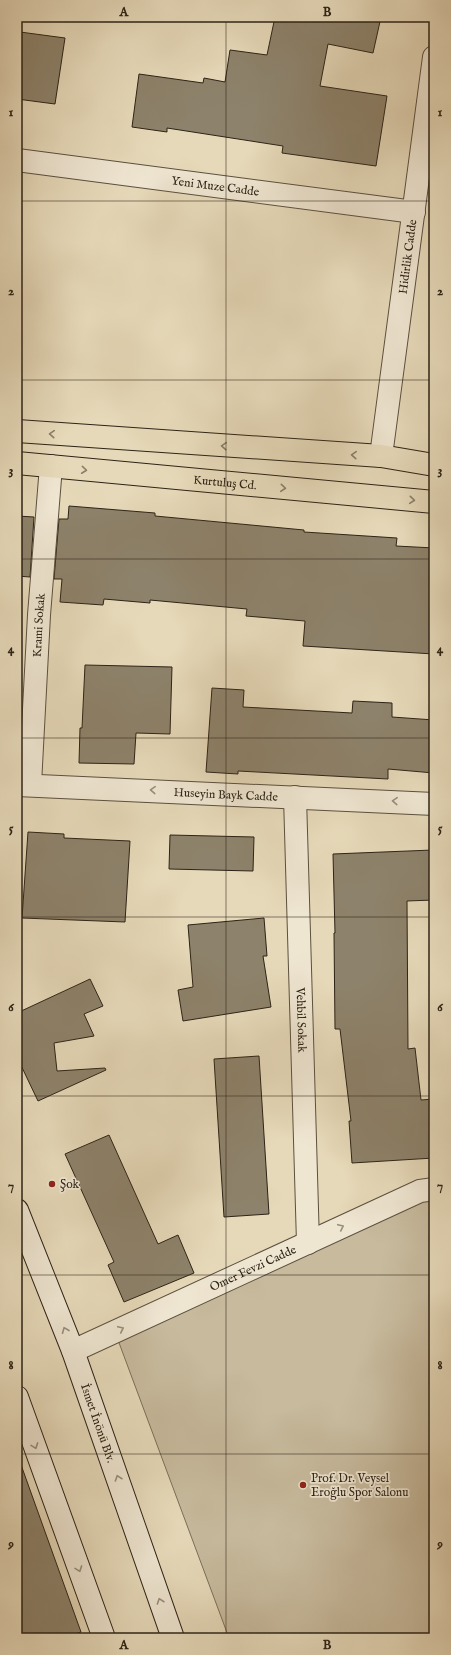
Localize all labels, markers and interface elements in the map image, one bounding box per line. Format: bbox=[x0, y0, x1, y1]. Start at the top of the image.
text: A bbox=[119, 4, 130, 21]
text: B bbox=[323, 4, 332, 21]
text: 1 bbox=[9, 104, 14, 121]
text: 1 bbox=[438, 104, 443, 121]
street label: Yeni Muze Cadde bbox=[170, 173, 261, 200]
street label: Hidirlik Cadde bbox=[396, 218, 420, 295]
text: 2 bbox=[8, 283, 14, 300]
text: 2 bbox=[437, 283, 443, 300]
one-way arrow bbox=[49, 429, 55, 438]
one-way arrow bbox=[221, 441, 227, 450]
one-way arrow bbox=[351, 450, 357, 459]
text: 3 bbox=[9, 462, 14, 479]
text: 3 bbox=[438, 462, 443, 479]
one-way arrow bbox=[81, 465, 87, 474]
street label: Kurtuluş Cd. bbox=[193, 473, 257, 493]
one-way arrow bbox=[280, 484, 286, 493]
one-way arrow bbox=[409, 495, 415, 504]
street label: Krami Sokak bbox=[30, 592, 49, 658]
text: 4 bbox=[8, 641, 15, 658]
text: 4 bbox=[437, 641, 444, 658]
street label: Huseyin Bayk Cadde bbox=[173, 785, 279, 805]
one-way arrow bbox=[150, 786, 156, 794]
one-way arrow bbox=[392, 797, 398, 806]
text: 5 bbox=[9, 820, 14, 837]
text: 5 bbox=[438, 820, 443, 837]
street label: Vehbil Sokak bbox=[293, 986, 309, 1053]
text: 6 bbox=[8, 999, 14, 1016]
text: 6 bbox=[437, 999, 443, 1016]
place label: Şok bbox=[60, 1177, 80, 1192]
text: 7 bbox=[8, 1178, 14, 1195]
text: 7 bbox=[437, 1178, 443, 1195]
marker: Şok bbox=[47, 1179, 57, 1189]
one-way arrow bbox=[337, 1224, 344, 1232]
street label: Omer Fevzi Cadde bbox=[207, 1242, 299, 1295]
one-way arrow bbox=[61, 1326, 69, 1333]
one-way arrow bbox=[117, 1326, 125, 1334]
text: 8 bbox=[8, 1357, 14, 1374]
text: 8 bbox=[437, 1357, 443, 1374]
street label: İsmet İnönü Blv. bbox=[77, 1381, 118, 1465]
one-way arrow bbox=[30, 1443, 39, 1450]
place label: Prof. Dr. Veysel Eroğlu Spor Salonu bbox=[311, 1471, 408, 1501]
one-way arrow bbox=[114, 1475, 122, 1482]
marker: Prof. Dr. Veysel Eroğlu Spor Salonu bbox=[298, 1480, 308, 1490]
text: 9 bbox=[7, 1536, 14, 1553]
text: 9 bbox=[436, 1536, 443, 1553]
one-way arrow bbox=[74, 1565, 83, 1572]
one-way arrow bbox=[157, 1598, 165, 1605]
text: A bbox=[119, 1637, 130, 1654]
text: B bbox=[323, 1637, 332, 1654]

